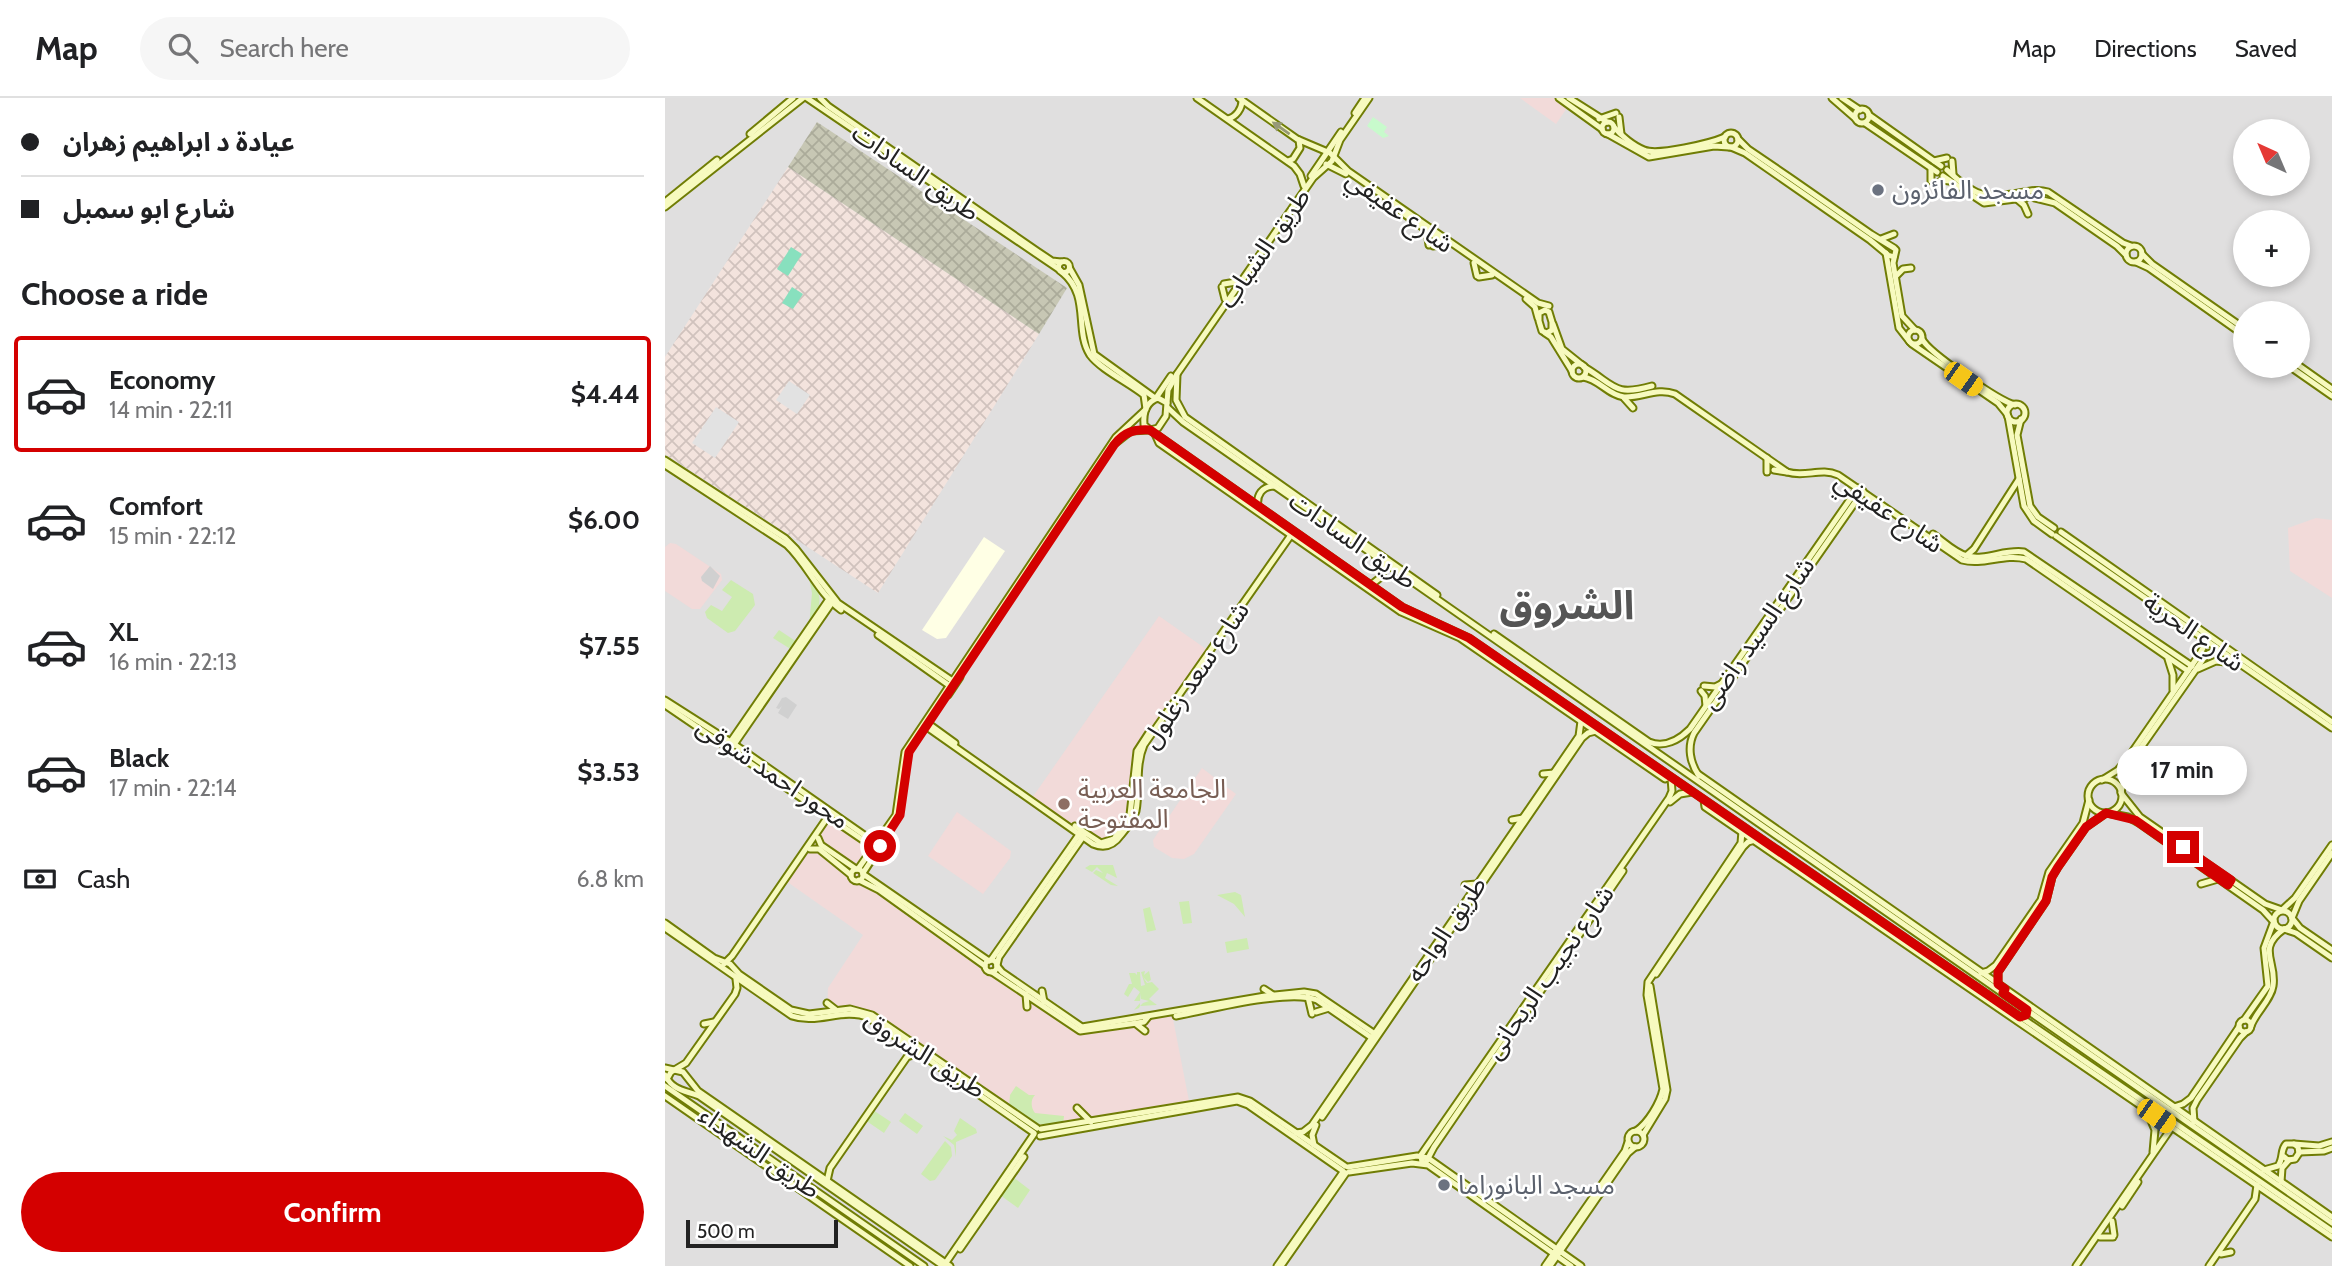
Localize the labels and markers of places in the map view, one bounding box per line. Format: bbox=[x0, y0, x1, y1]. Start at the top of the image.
place label: مسجد الفائزون bbox=[1892, 174, 2044, 206]
marker: مسجد الفائزون bbox=[1870, 182, 1886, 198]
place label: الجامعة العربية المفتوحة bbox=[1078, 773, 1226, 835]
marker: الجامعة العربية المفتوحة bbox=[1056, 796, 1072, 812]
place label: مسجد البانوراما bbox=[1458, 1169, 1615, 1201]
marker: مسجد البانوراما bbox=[1436, 1177, 1452, 1193]

